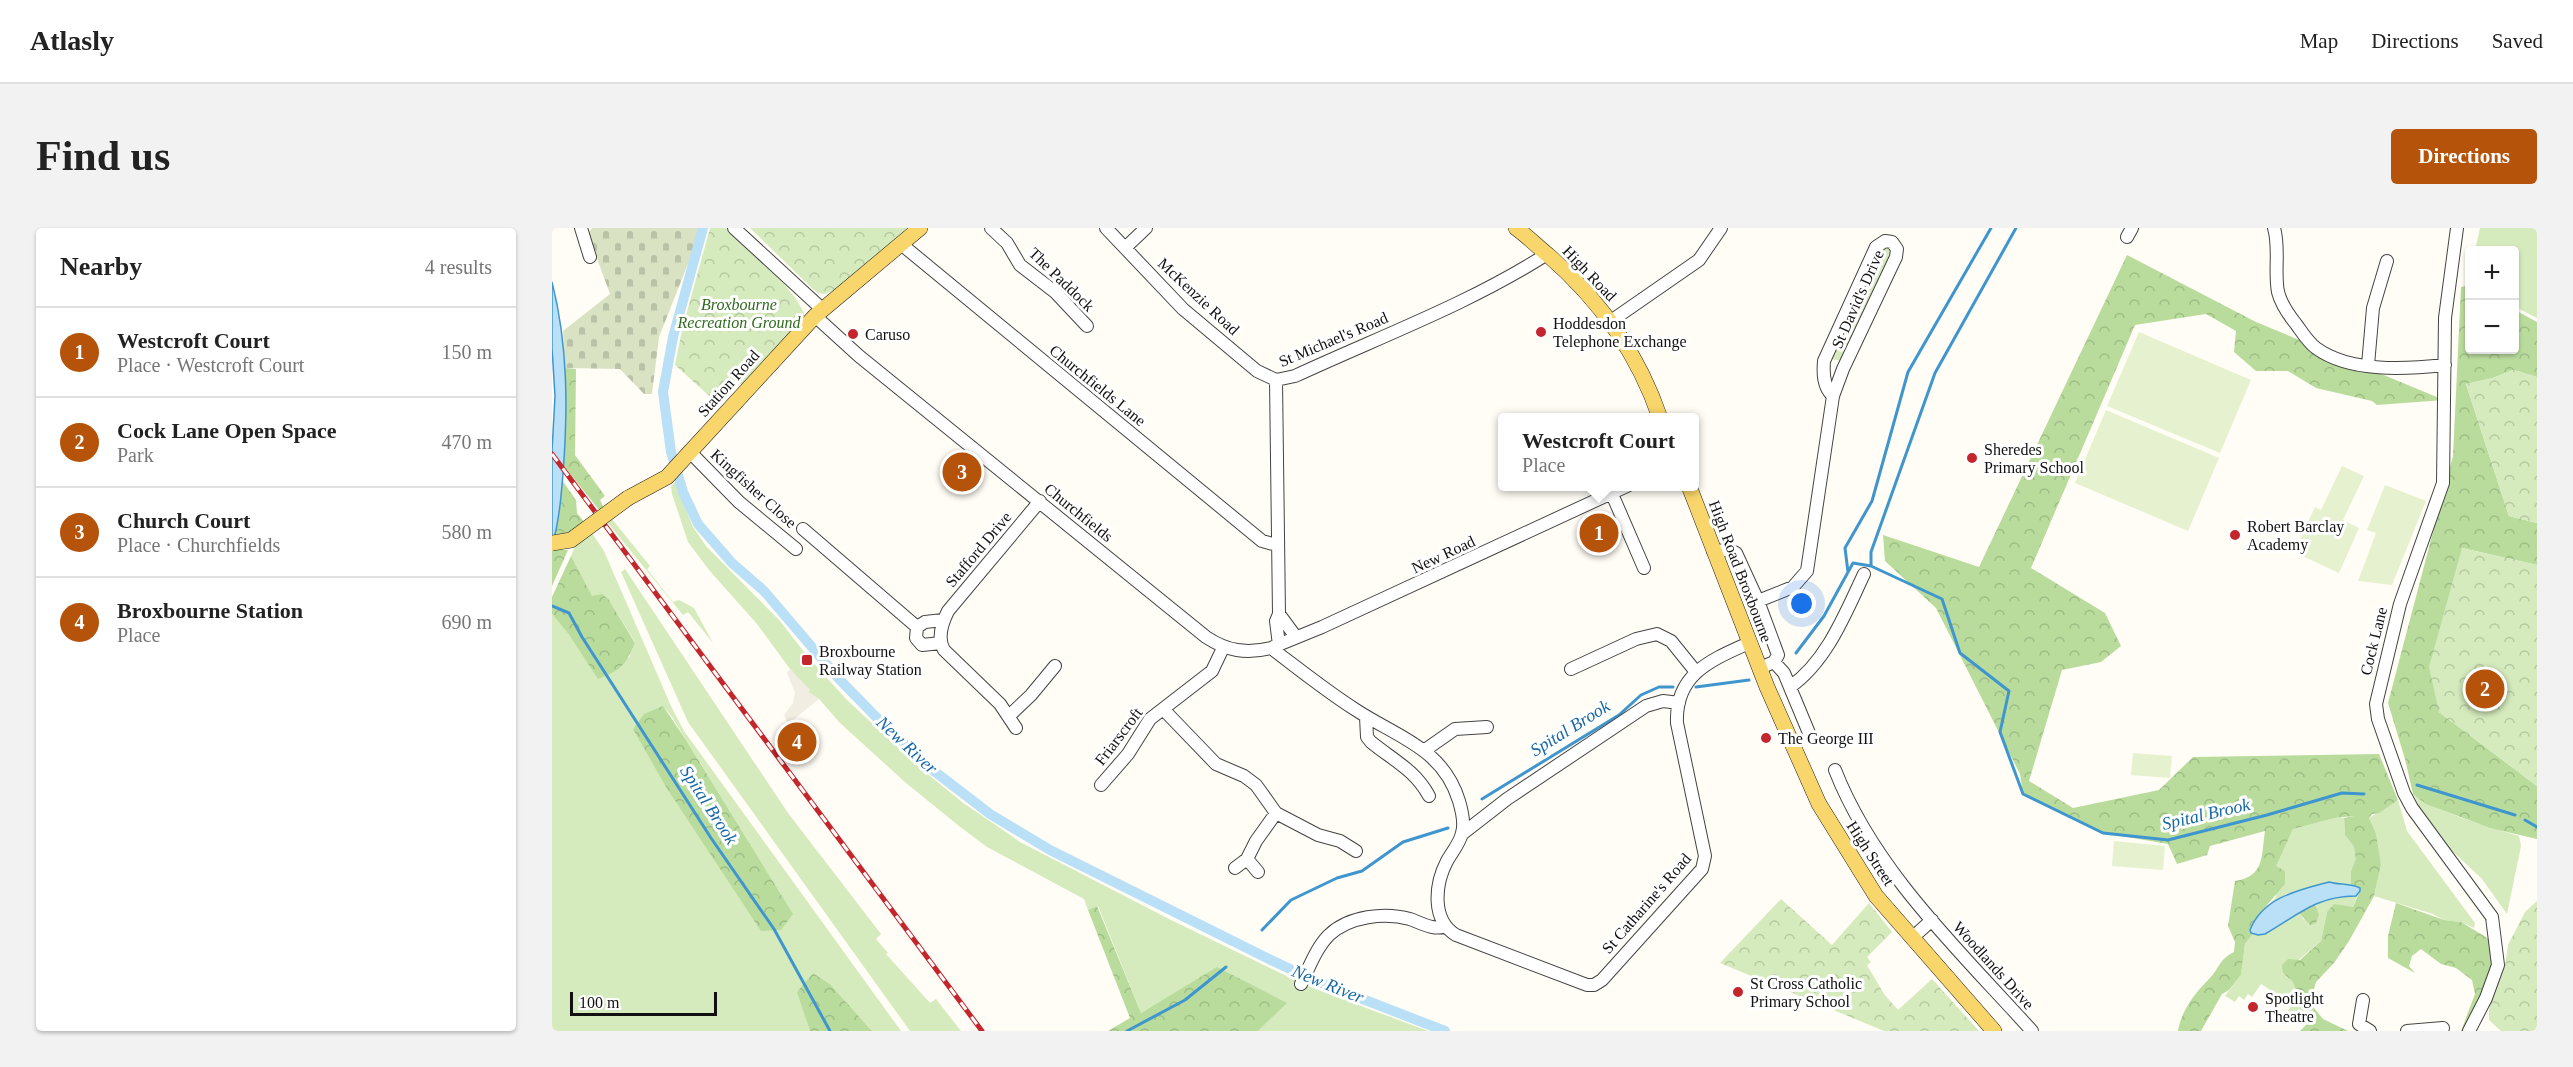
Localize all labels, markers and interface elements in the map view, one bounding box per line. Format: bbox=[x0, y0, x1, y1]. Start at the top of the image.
text: Atlasly bbox=[30, 25, 114, 56]
text: Map bbox=[2300, 29, 2338, 53]
text: Directions bbox=[2371, 29, 2459, 53]
text: Saved bbox=[2492, 29, 2543, 53]
button: Directions bbox=[2391, 129, 2537, 184]
text: Find us bbox=[36, 133, 170, 179]
street label: High Road bbox=[1559, 242, 1620, 305]
street label: The Paddock bbox=[1026, 244, 1098, 315]
map controls bbox=[2465, 246, 2519, 354]
button: + bbox=[2465, 246, 2519, 300]
street label: St David's Drive bbox=[1828, 247, 1887, 351]
text: Nearby bbox=[60, 252, 142, 281]
street label: McKenzie Road bbox=[1155, 255, 1243, 338]
text: 4 results bbox=[425, 256, 492, 278]
park label: Broxbourne Recreation Ground bbox=[677, 296, 801, 331]
button: − bbox=[2465, 300, 2519, 354]
street label: St Michael's Road bbox=[1276, 309, 1390, 370]
place label: Hoddesdon Telephone Exchange bbox=[1553, 315, 1686, 351]
marker: Hoddesdon Telephone Exchange bbox=[1534, 325, 1548, 339]
place label: Caruso bbox=[865, 326, 910, 343]
marker: Caruso bbox=[846, 327, 860, 341]
text: Westcroft Court bbox=[117, 328, 270, 353]
text: 1 bbox=[75, 341, 85, 363]
text: 150 m bbox=[441, 341, 492, 363]
street label: Churchfields Lane bbox=[1046, 341, 1149, 429]
street label: Station Road bbox=[694, 347, 762, 420]
text: Place · Westcroft Court bbox=[117, 354, 304, 376]
popup bbox=[1498, 413, 1699, 491]
text: Cock Lane Open Space bbox=[117, 418, 336, 443]
text: Westcroft Court bbox=[1522, 428, 1675, 453]
text: 2 bbox=[75, 431, 85, 453]
text: 470 m bbox=[441, 431, 492, 453]
place label: Sheredes Primary School bbox=[1984, 441, 2085, 477]
text: Park bbox=[117, 444, 154, 466]
street label: Kingfisher Close bbox=[707, 446, 800, 532]
pin: 3 bbox=[942, 450, 982, 494]
marker: Sheredes Primary School bbox=[1965, 451, 1979, 465]
text: Place bbox=[1522, 454, 1565, 476]
street label: Churchfields bbox=[1041, 480, 1116, 545]
street label: High Road Broxbourne bbox=[1705, 498, 1775, 645]
text: Church Court bbox=[117, 508, 250, 533]
street label: Stafford Drive bbox=[942, 508, 1015, 590]
pin: 1 bbox=[1580, 510, 1618, 556]
place label: Robert Barclay Academy bbox=[2247, 518, 2344, 554]
text: 3 bbox=[75, 521, 85, 543]
text: 580 m bbox=[441, 521, 492, 543]
marker: Robert Barclay Academy bbox=[2228, 528, 2242, 542]
street label: New Road bbox=[1409, 532, 1478, 577]
text: Place · Churchfields bbox=[117, 534, 280, 556]
your location bbox=[1787, 589, 1816, 618]
text: Broxbourne Station bbox=[117, 598, 303, 623]
street label: Cock Lane bbox=[2357, 605, 2390, 677]
text: 4 bbox=[75, 611, 85, 633]
text: 690 m bbox=[441, 611, 492, 633]
text: Place bbox=[117, 624, 160, 646]
place label: Broxbourne Railway Station bbox=[819, 643, 922, 679]
marker: Broxbourne Railway Station bbox=[800, 653, 814, 667]
pin: 2 bbox=[2466, 666, 2504, 712]
water label: Spital Brook bbox=[1527, 695, 1614, 760]
street label: Friarscroft bbox=[1091, 704, 1146, 768]
water label: New River bbox=[872, 711, 942, 779]
pin: 4 bbox=[778, 720, 816, 764]
place label: The George III bbox=[1778, 730, 1874, 748]
marker: The George III bbox=[1759, 731, 1773, 745]
water label: Spital Brook bbox=[676, 762, 742, 849]
water label: Spital Brook bbox=[2160, 794, 2253, 834]
street label: High Street bbox=[1843, 818, 1898, 890]
street label: St Catharine's Road bbox=[1598, 850, 1694, 957]
street label: Woodlands Drive bbox=[1950, 918, 2037, 1013]
water label: New River bbox=[1288, 960, 1368, 1008]
place label: St Cross Catholic Primary School bbox=[1750, 975, 1862, 1011]
marker: St Cross Catholic Primary School bbox=[1731, 985, 1745, 999]
scale bar bbox=[570, 989, 717, 1016]
place label: Spotlight Theatre bbox=[2265, 990, 2324, 1025]
text: 100 m bbox=[579, 994, 619, 1011]
marker: Spotlight Theatre bbox=[2246, 1000, 2260, 1014]

